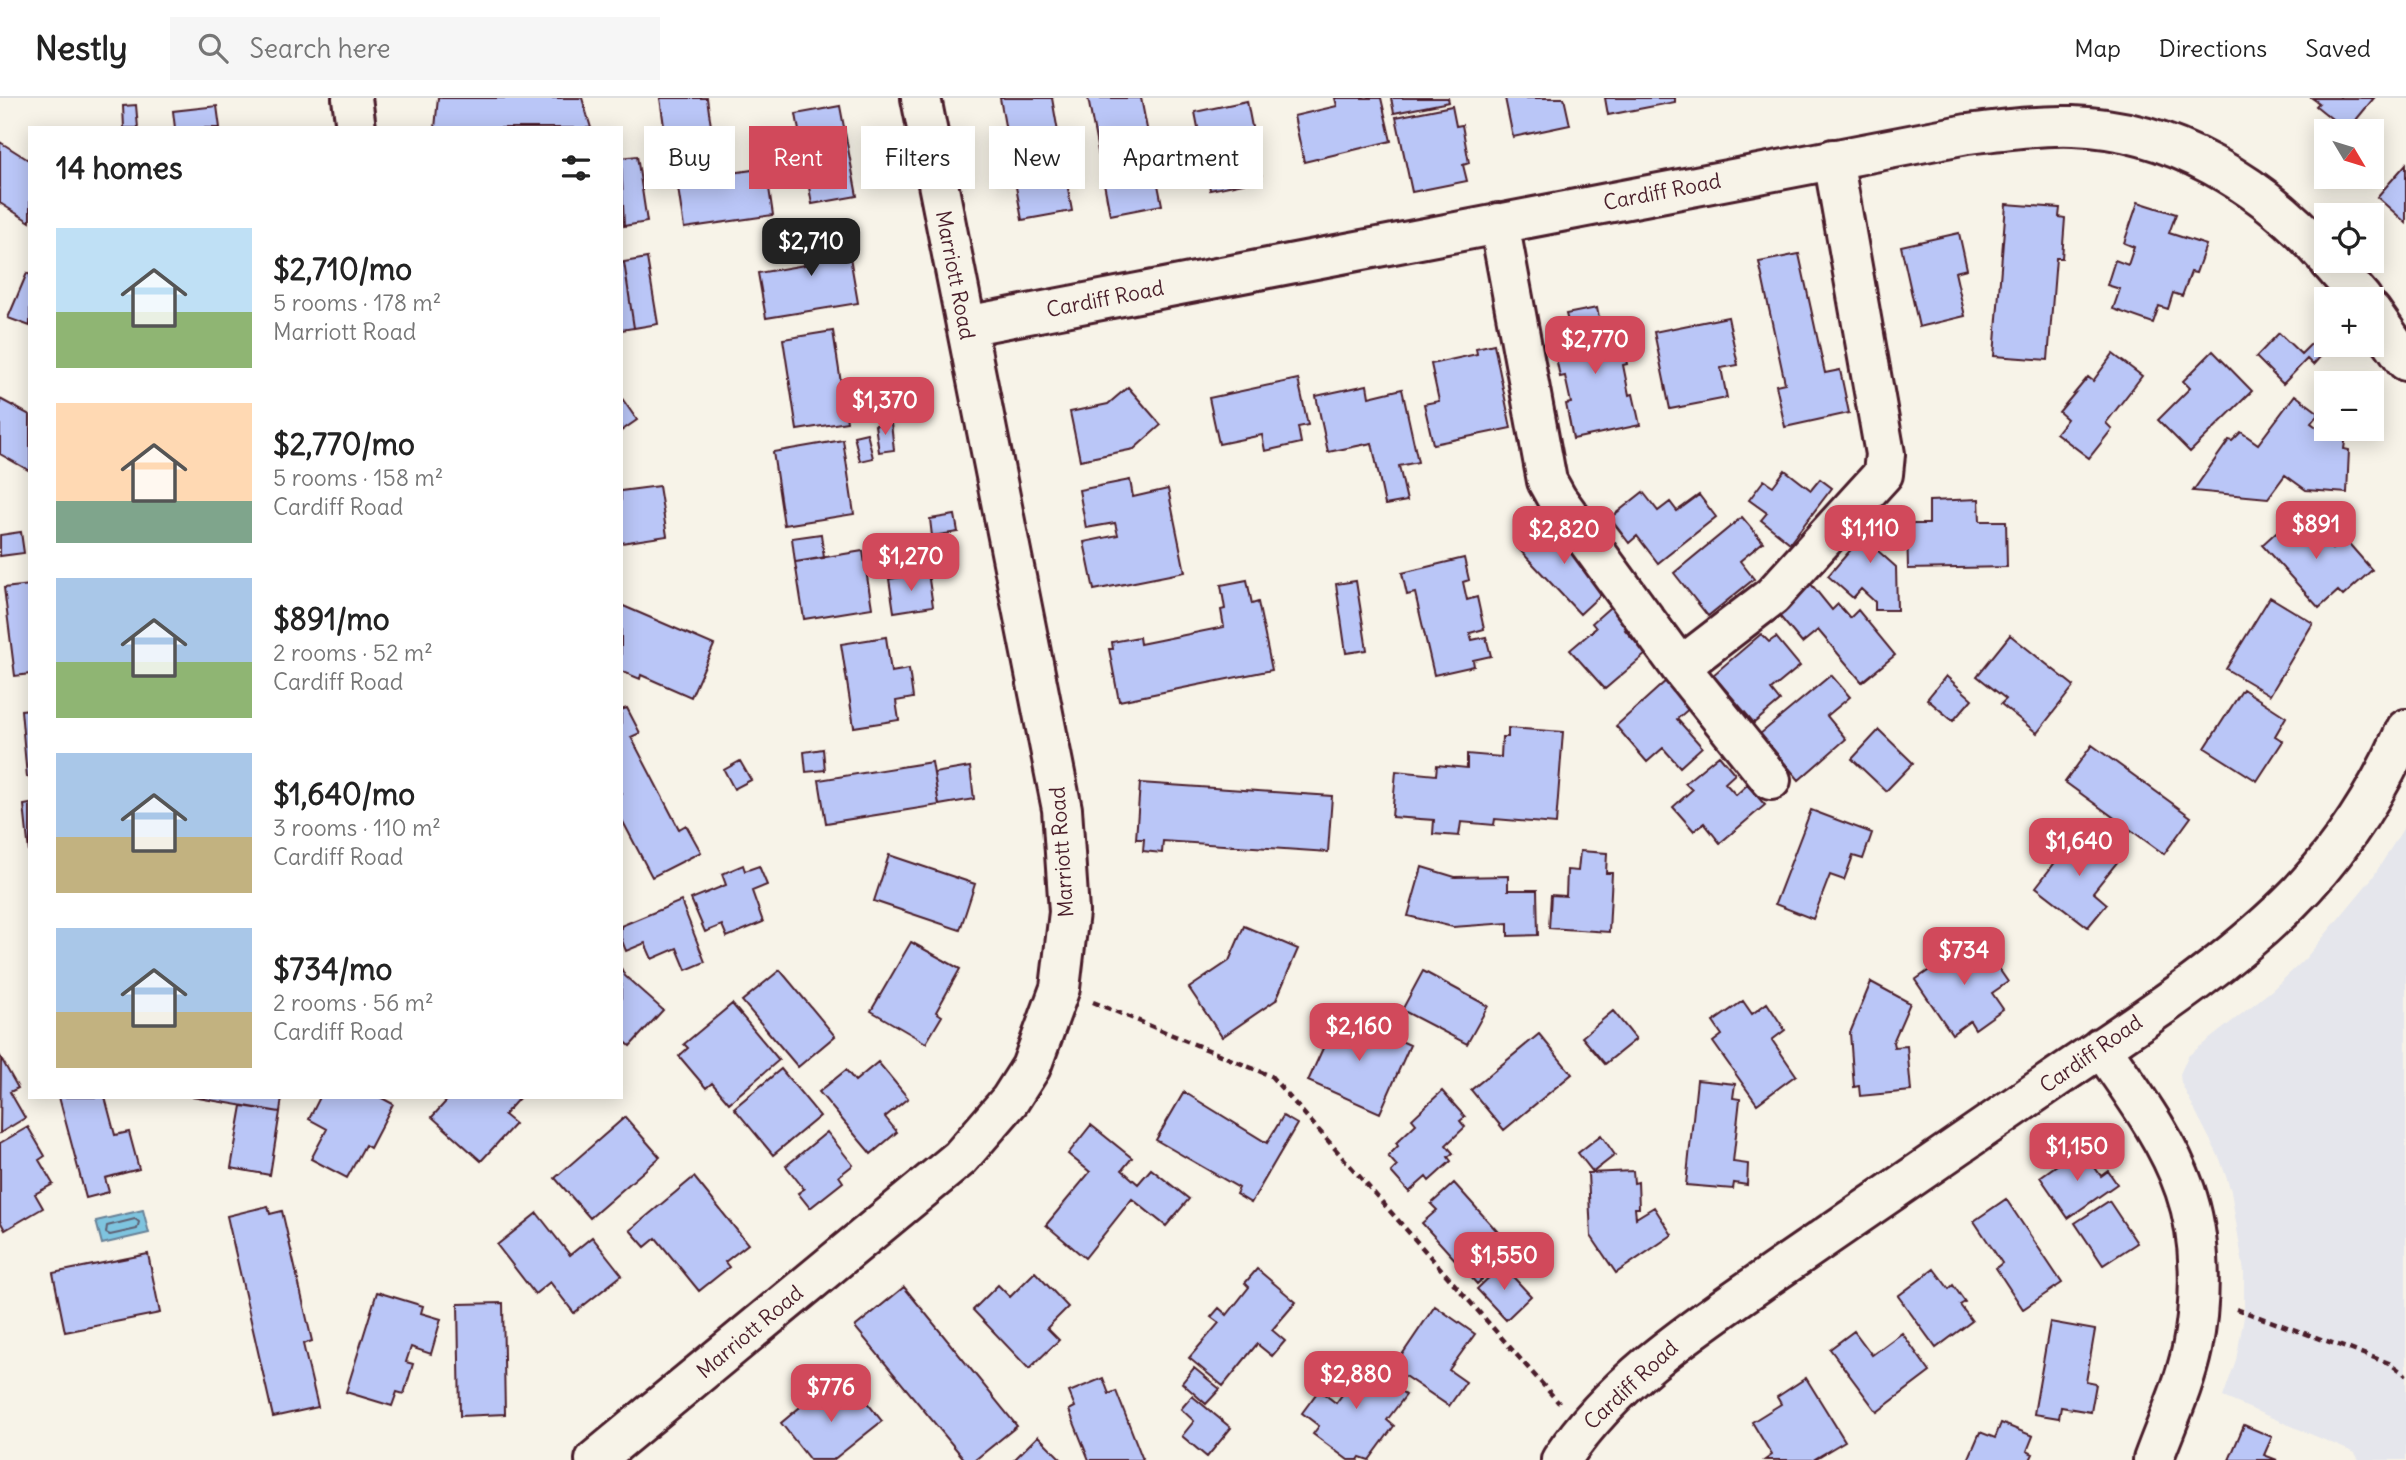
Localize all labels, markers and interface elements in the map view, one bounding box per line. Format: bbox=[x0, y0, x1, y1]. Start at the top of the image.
search box bbox=[170, 17, 660, 80]
text: Nestly bbox=[35, 27, 128, 69]
icon: search bbox=[194, 29, 232, 67]
text: Search here bbox=[250, 32, 391, 65]
text: Map bbox=[2074, 33, 2121, 63]
text: Directions bbox=[2159, 33, 2267, 63]
text: Saved bbox=[2305, 33, 2371, 63]
north arrow bbox=[2314, 119, 2384, 189]
map controls bbox=[2314, 119, 2384, 441]
chip: Buy bbox=[644, 126, 735, 189]
chip: Rent bbox=[749, 126, 847, 189]
chip: Filters bbox=[861, 126, 975, 189]
chip: New bbox=[989, 126, 1085, 189]
chip: Apartment bbox=[1099, 126, 1263, 189]
text: 14 homes bbox=[56, 149, 183, 187]
icon: filters bbox=[557, 149, 595, 187]
street label: Cardiff Road bbox=[1601, 167, 1723, 216]
button: locate bbox=[2314, 203, 2384, 273]
street label: Marriott Road bbox=[930, 208, 981, 342]
pin: $2,710 bbox=[754, 218, 868, 278]
text: $2,710 bbox=[778, 226, 844, 255]
text: $2,710/mo bbox=[273, 250, 412, 288]
icon: home bbox=[112, 256, 196, 340]
street label: Cardiff Road bbox=[1044, 274, 1166, 323]
button: + bbox=[2314, 287, 2384, 357]
text: 5 rooms · 178 m² bbox=[273, 288, 441, 317]
pin: $2,770 bbox=[1538, 316, 1652, 376]
text: Marriott Road bbox=[273, 317, 416, 346]
text: $2,770 bbox=[1561, 324, 1629, 353]
button: − bbox=[2314, 371, 2384, 441]
pin: $1,370 bbox=[828, 378, 942, 437]
text: $1,370 bbox=[852, 385, 918, 414]
text: $2,770/mo bbox=[273, 425, 415, 463]
icon: home bbox=[112, 431, 196, 515]
text: 5 rooms · 158 m² bbox=[273, 463, 443, 492]
text: Cardiff Road bbox=[273, 492, 403, 521]
pin: $891 bbox=[2275, 502, 2357, 561]
pin: $1,110 bbox=[1813, 505, 1927, 565]
pin: $2,820 bbox=[1507, 506, 1621, 566]
text: $891 bbox=[2292, 509, 2340, 538]
text: $1,110 bbox=[1841, 513, 1899, 542]
text: $2,820 bbox=[1528, 514, 1600, 543]
pin: $1,270 bbox=[854, 533, 968, 593]
text: $1,270 bbox=[878, 541, 944, 570]
text: $891/mo bbox=[273, 600, 390, 638]
icon: home bbox=[112, 606, 196, 690]
text: 2 rooms · 52 m² bbox=[273, 638, 433, 667]
text: Cardiff Road bbox=[273, 667, 403, 696]
text: $1,640/mo bbox=[273, 775, 415, 813]
icon: home bbox=[112, 781, 196, 865]
street label: Marriott Road bbox=[1043, 786, 1080, 918]
text: 3 rooms · 110 m² bbox=[273, 813, 441, 842]
pin: $1,640 bbox=[2022, 818, 2136, 878]
text: $1,640 bbox=[2045, 826, 2113, 855]
text: Cardiff Road bbox=[273, 842, 403, 871]
pin: $734 bbox=[1923, 928, 2005, 987]
text: $734 bbox=[1939, 935, 1989, 964]
text: $734/mo bbox=[273, 950, 392, 988]
icon: home bbox=[112, 956, 196, 1040]
text: 2 rooms · 56 m² bbox=[273, 988, 434, 1017]
pin: $2,160 bbox=[1302, 1004, 1416, 1063]
street label: Cardiff Road bbox=[2034, 1008, 2147, 1099]
text: $2,160 bbox=[1326, 1011, 1392, 1040]
text: Cardiff Road bbox=[273, 1017, 403, 1046]
pin: $1,150 bbox=[2020, 1124, 2134, 1183]
text: $1,150 bbox=[2046, 1131, 2108, 1160]
pin: $1,550 bbox=[1447, 1232, 1561, 1292]
text: $1,550 bbox=[1470, 1240, 1538, 1269]
street label: Marriott Road bbox=[691, 1279, 808, 1384]
street label: Cardiff Road bbox=[1578, 1334, 1683, 1435]
pin: $2,880 bbox=[1299, 1352, 1413, 1411]
text: $2,880 bbox=[1320, 1359, 1392, 1388]
pin: $776 bbox=[790, 1364, 872, 1424]
text: $776 bbox=[807, 1372, 855, 1401]

